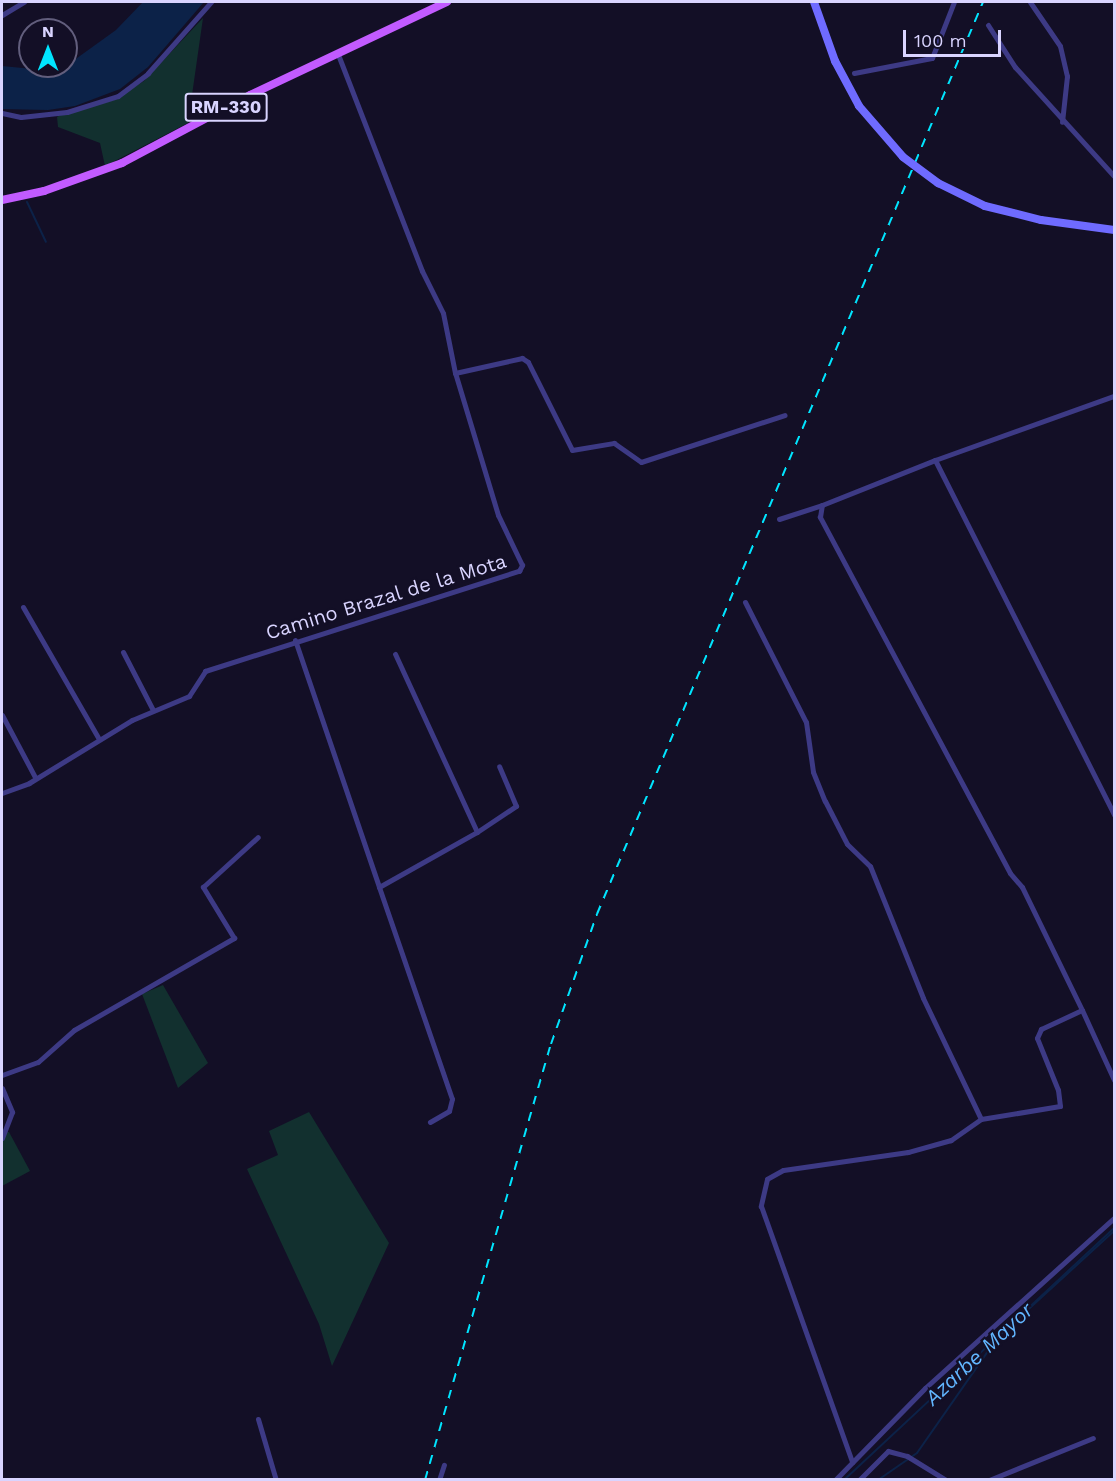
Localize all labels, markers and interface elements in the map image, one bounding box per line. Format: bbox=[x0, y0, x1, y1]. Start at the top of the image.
north arrow bbox=[18, 18, 78, 78]
scale bar bbox=[906, 18, 1004, 56]
text: N bbox=[42, 22, 54, 41]
text: 100 m bbox=[914, 30, 967, 51]
road number: RM-330 bbox=[184, 92, 268, 122]
street label: Camino Brazal de la Mota bbox=[262, 549, 510, 645]
water label: Azarbe Mayor bbox=[920, 1297, 1038, 1411]

